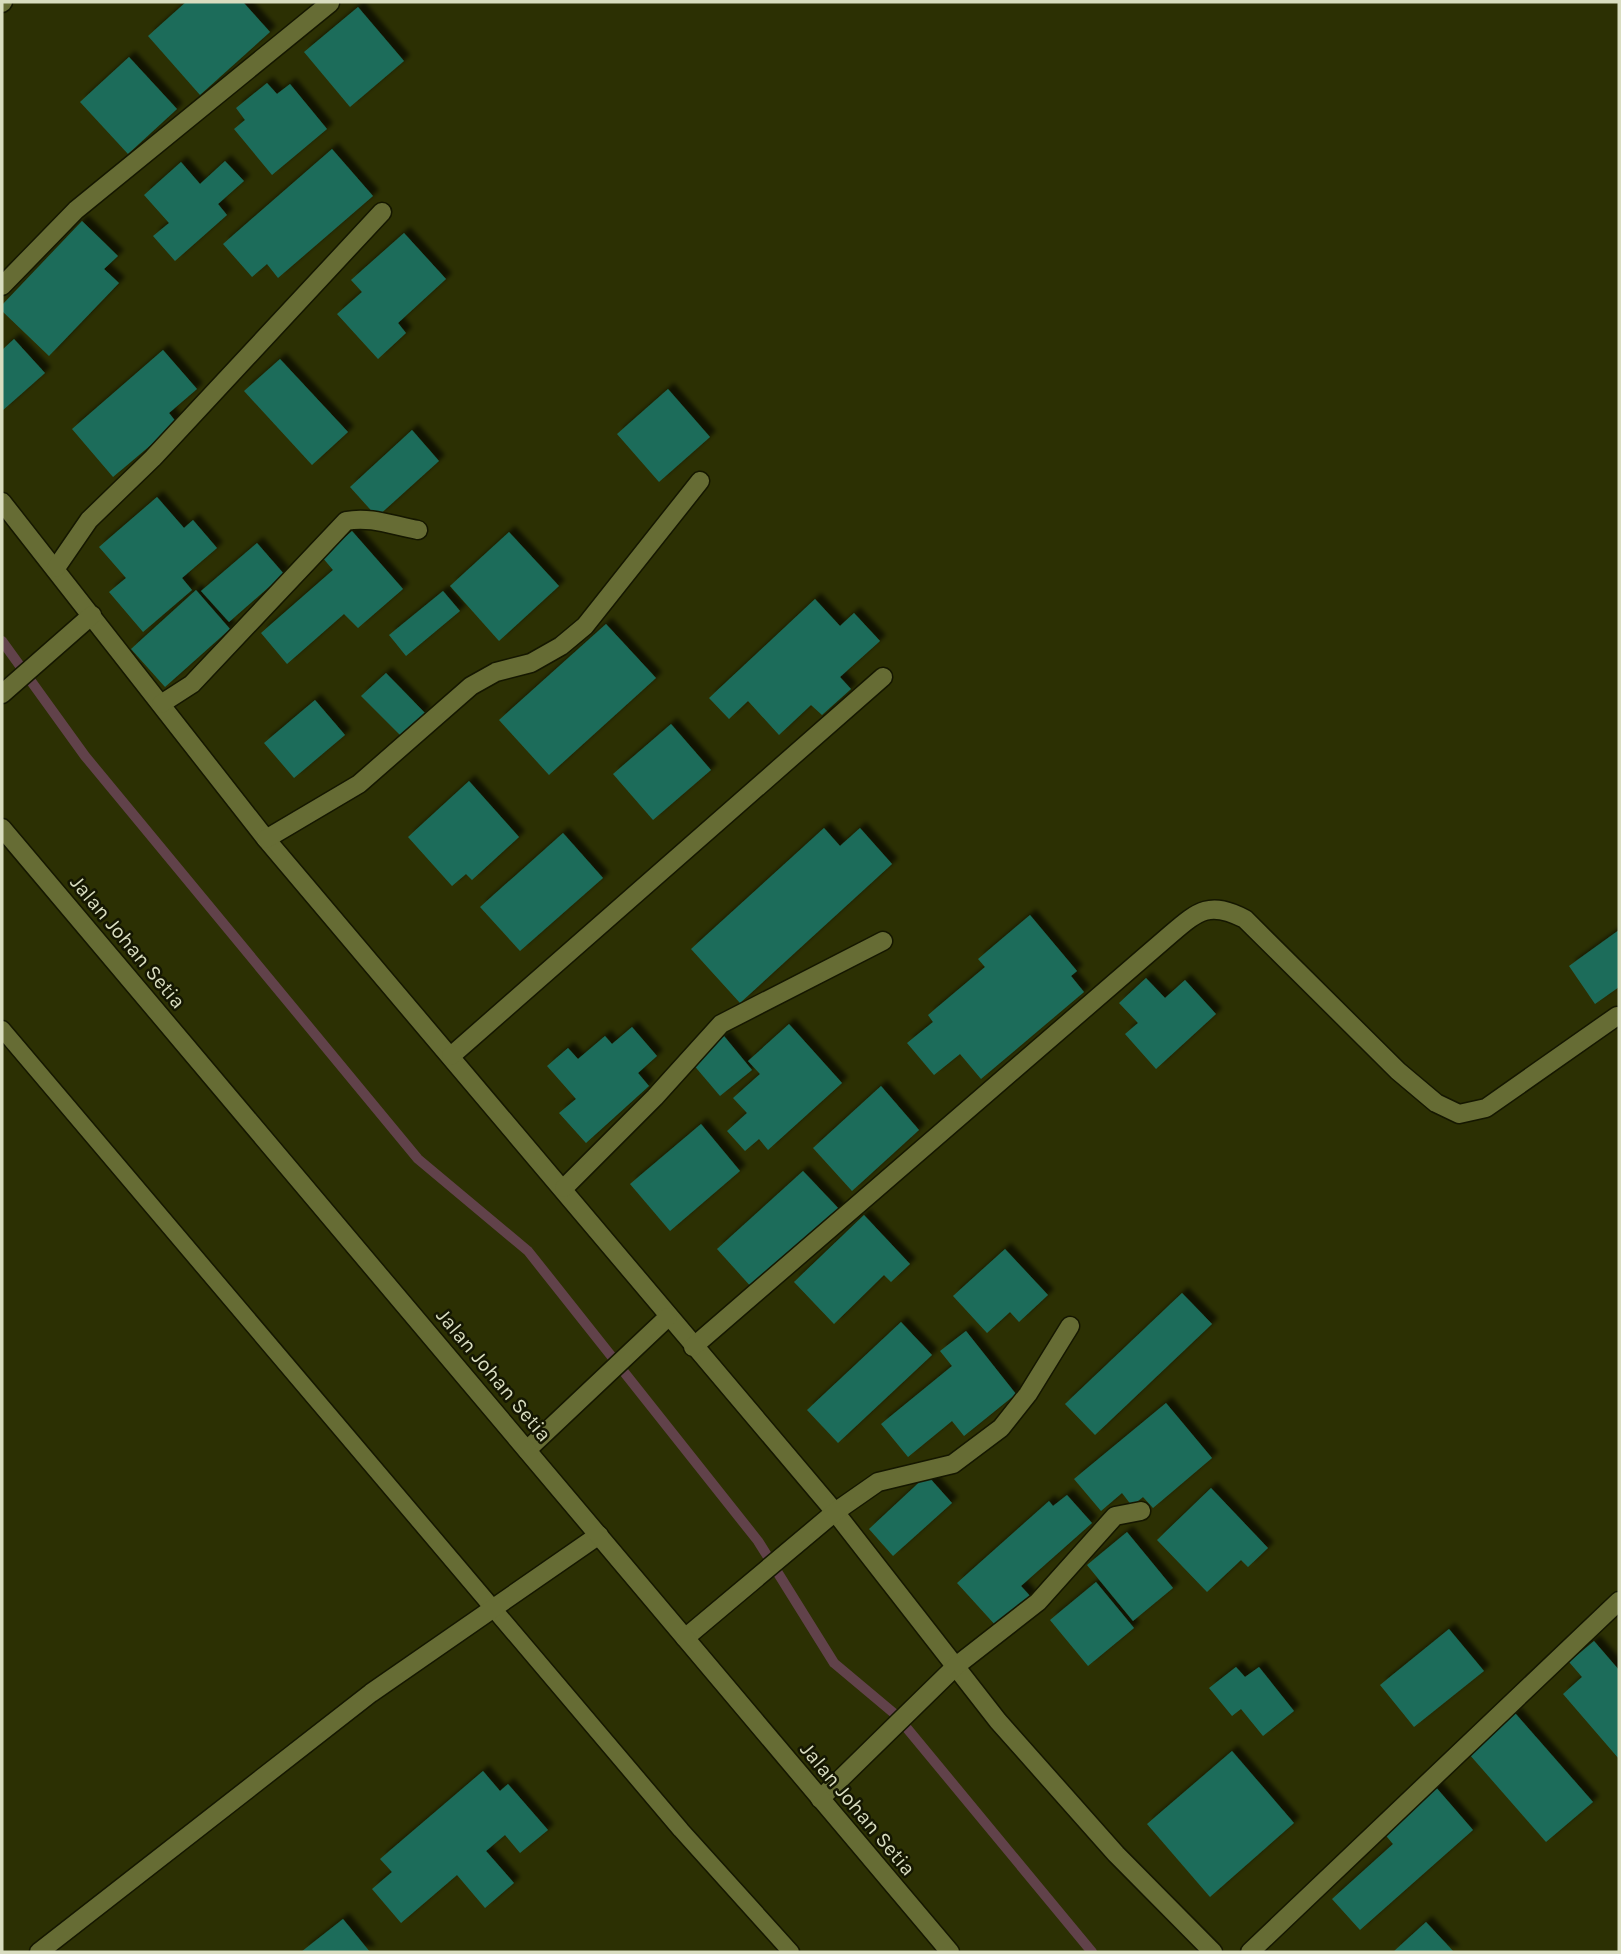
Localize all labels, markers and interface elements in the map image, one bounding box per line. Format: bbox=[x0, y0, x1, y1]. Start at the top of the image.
street label: Jalan Johan Setia bbox=[65, 871, 191, 1013]
street label: Jalan Johan Setia bbox=[431, 1304, 557, 1446]
street label: Jalan Johan Setia bbox=[795, 1738, 921, 1880]

